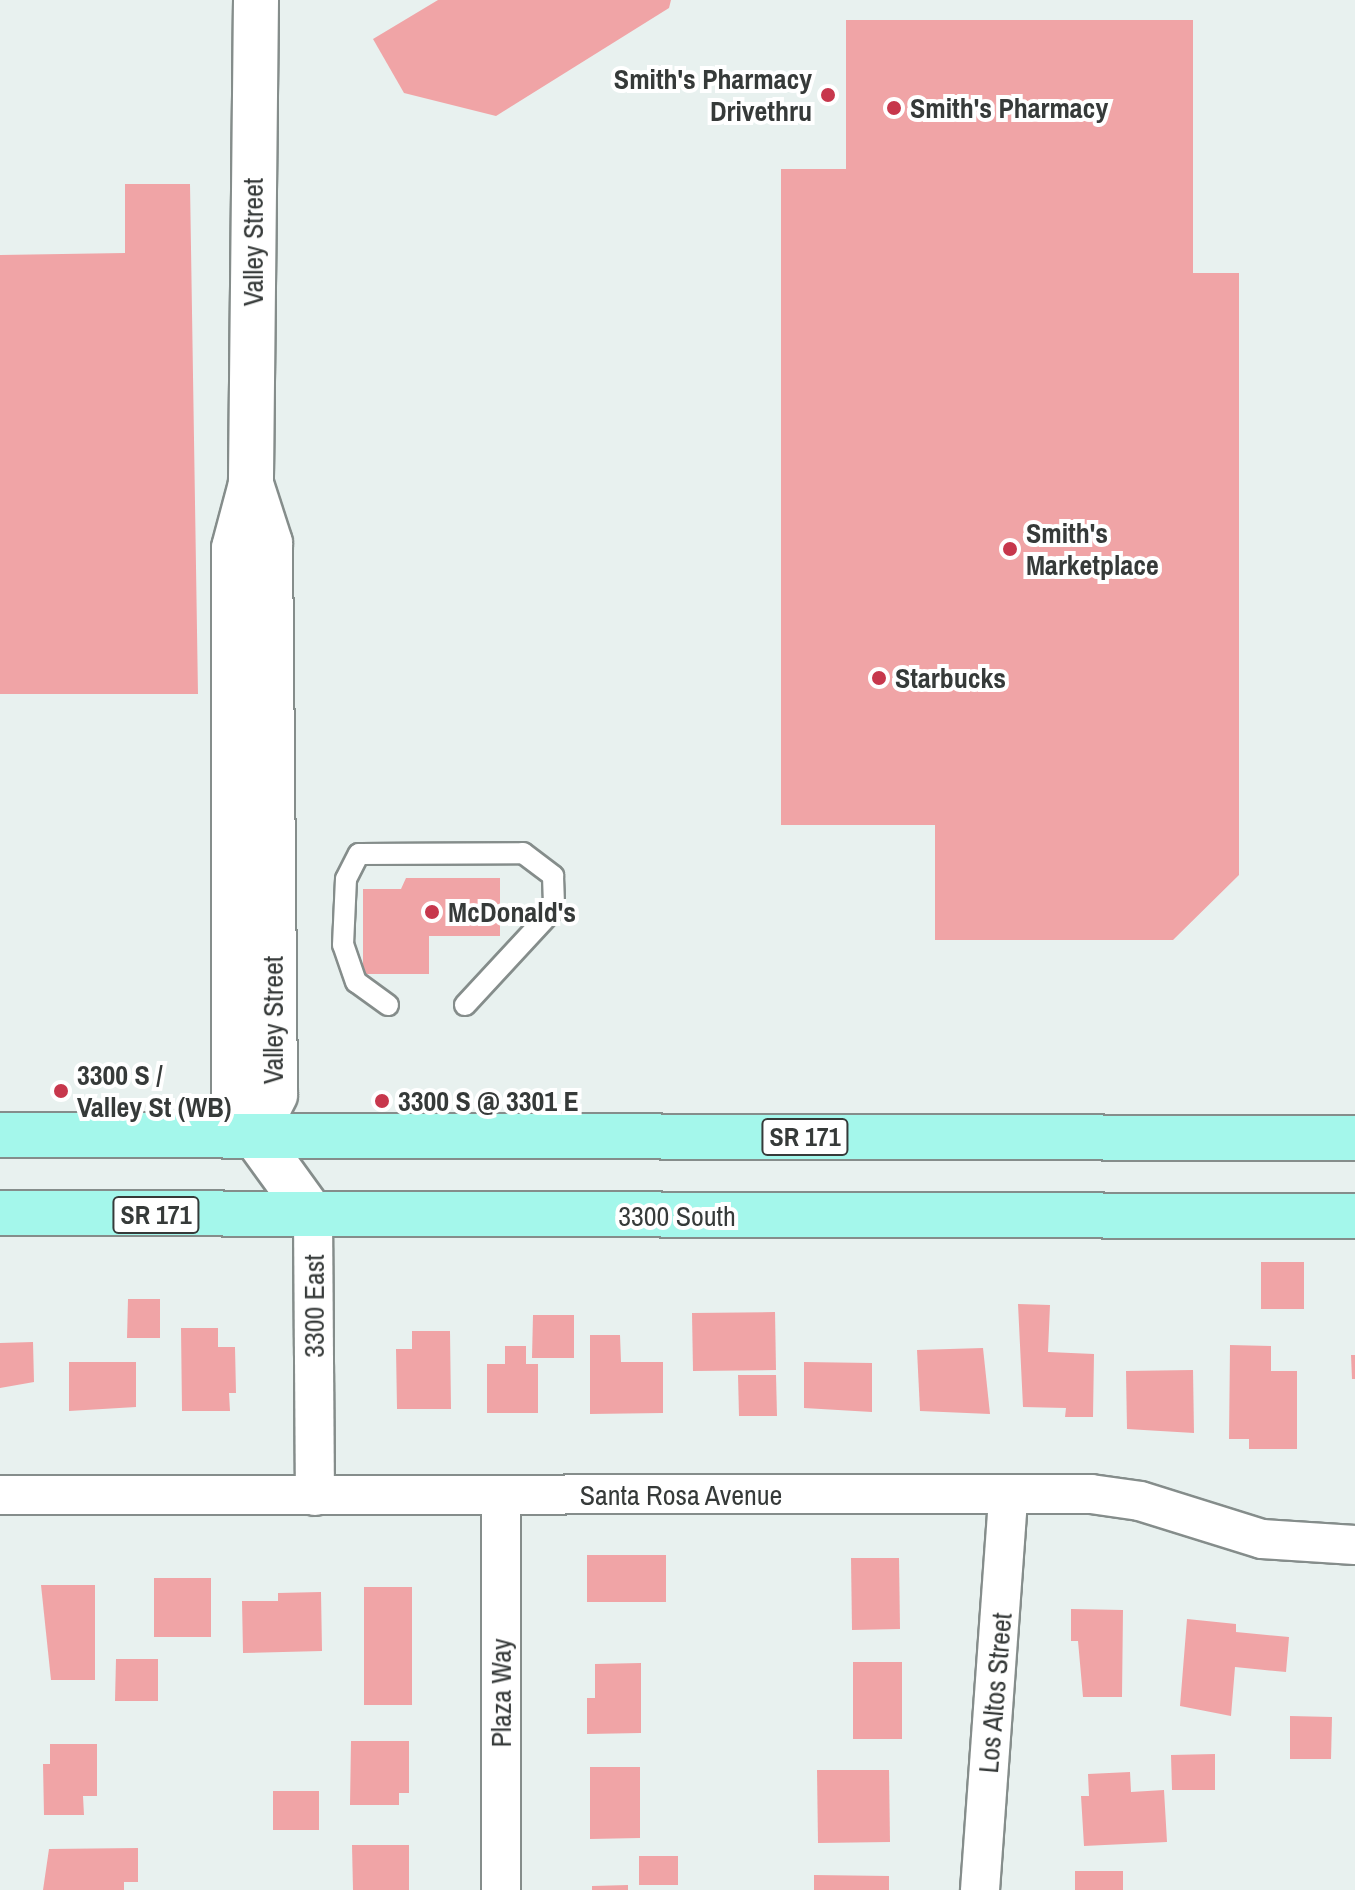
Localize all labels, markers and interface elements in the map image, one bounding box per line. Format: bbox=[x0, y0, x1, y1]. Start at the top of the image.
place label: Smith's Pharmacy Drivethru bbox=[614, 62, 812, 128]
marker: Smith's Pharmacy Drivethru bbox=[819, 86, 837, 104]
place label: Smith's Pharmacy bbox=[910, 91, 1108, 125]
marker: Smith's Pharmacy bbox=[885, 99, 903, 117]
street label: Valley Street bbox=[236, 178, 270, 306]
place label: Smith's Marketplace bbox=[1026, 516, 1159, 582]
marker: Smith's Marketplace bbox=[1001, 540, 1019, 558]
place label: Starbucks bbox=[895, 661, 1006, 695]
marker: Starbucks bbox=[870, 669, 888, 687]
place label: McDonald's bbox=[448, 895, 576, 929]
marker: McDonald's bbox=[423, 903, 441, 921]
street label: Valley Street bbox=[256, 956, 290, 1084]
place label: 3300 S / Valley St (WB) bbox=[77, 1058, 231, 1124]
marker: 3300 S / Valley St (WB) bbox=[52, 1082, 70, 1100]
place label: 3300 S @ 3301 E bbox=[398, 1084, 579, 1118]
marker: 3300 S @ 3301 E bbox=[373, 1092, 391, 1110]
road number: SR 171 bbox=[761, 1115, 849, 1159]
road number: SR 171 bbox=[112, 1193, 200, 1237]
street label: 3300 South bbox=[618, 1199, 736, 1233]
street label: 3300 East bbox=[297, 1254, 331, 1358]
street label: Santa Rosa Avenue bbox=[579, 1478, 783, 1512]
street label: Los Altos Street bbox=[971, 1611, 1019, 1775]
street label: Plaza Way bbox=[484, 1639, 518, 1747]

